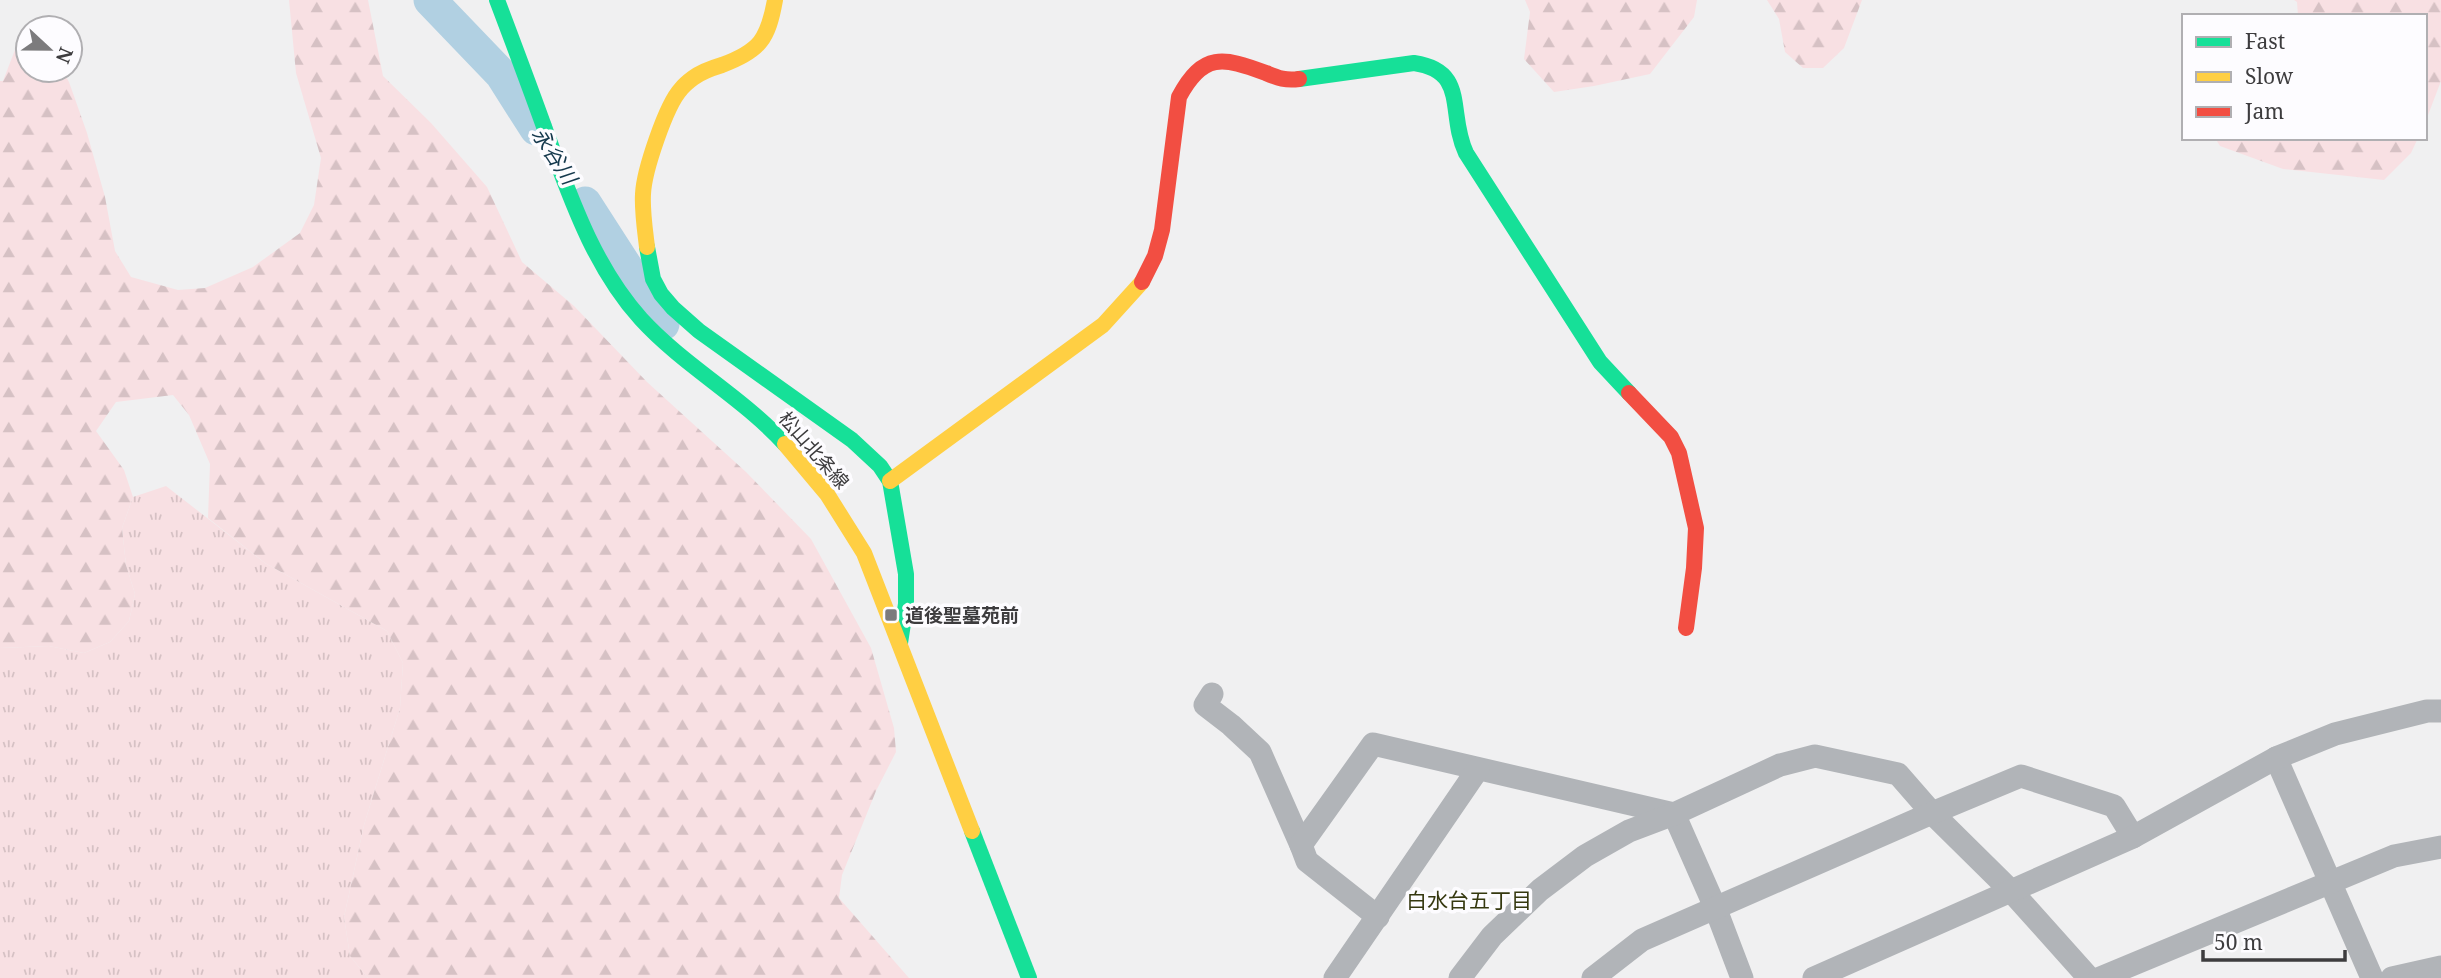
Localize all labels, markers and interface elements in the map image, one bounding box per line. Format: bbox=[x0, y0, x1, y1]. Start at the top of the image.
north arrow bbox=[14, 14, 84, 84]
legend bbox=[2182, 14, 2427, 140]
text: Fast bbox=[2245, 27, 2285, 55]
text: N bbox=[50, 44, 80, 67]
text: Slow bbox=[2245, 62, 2294, 90]
text: Jam bbox=[2244, 97, 2284, 125]
water label: 永谷川 bbox=[526, 121, 585, 191]
street label: 松山北条線 bbox=[773, 406, 855, 494]
place label: 道後聖墓苑前 bbox=[905, 602, 1019, 628]
marker: 道後聖墓苑前 bbox=[883, 607, 899, 623]
district label: 白水台五丁目 bbox=[1406, 886, 1532, 914]
scale bar bbox=[2203, 918, 2345, 962]
text: 50 m bbox=[2214, 928, 2263, 956]

